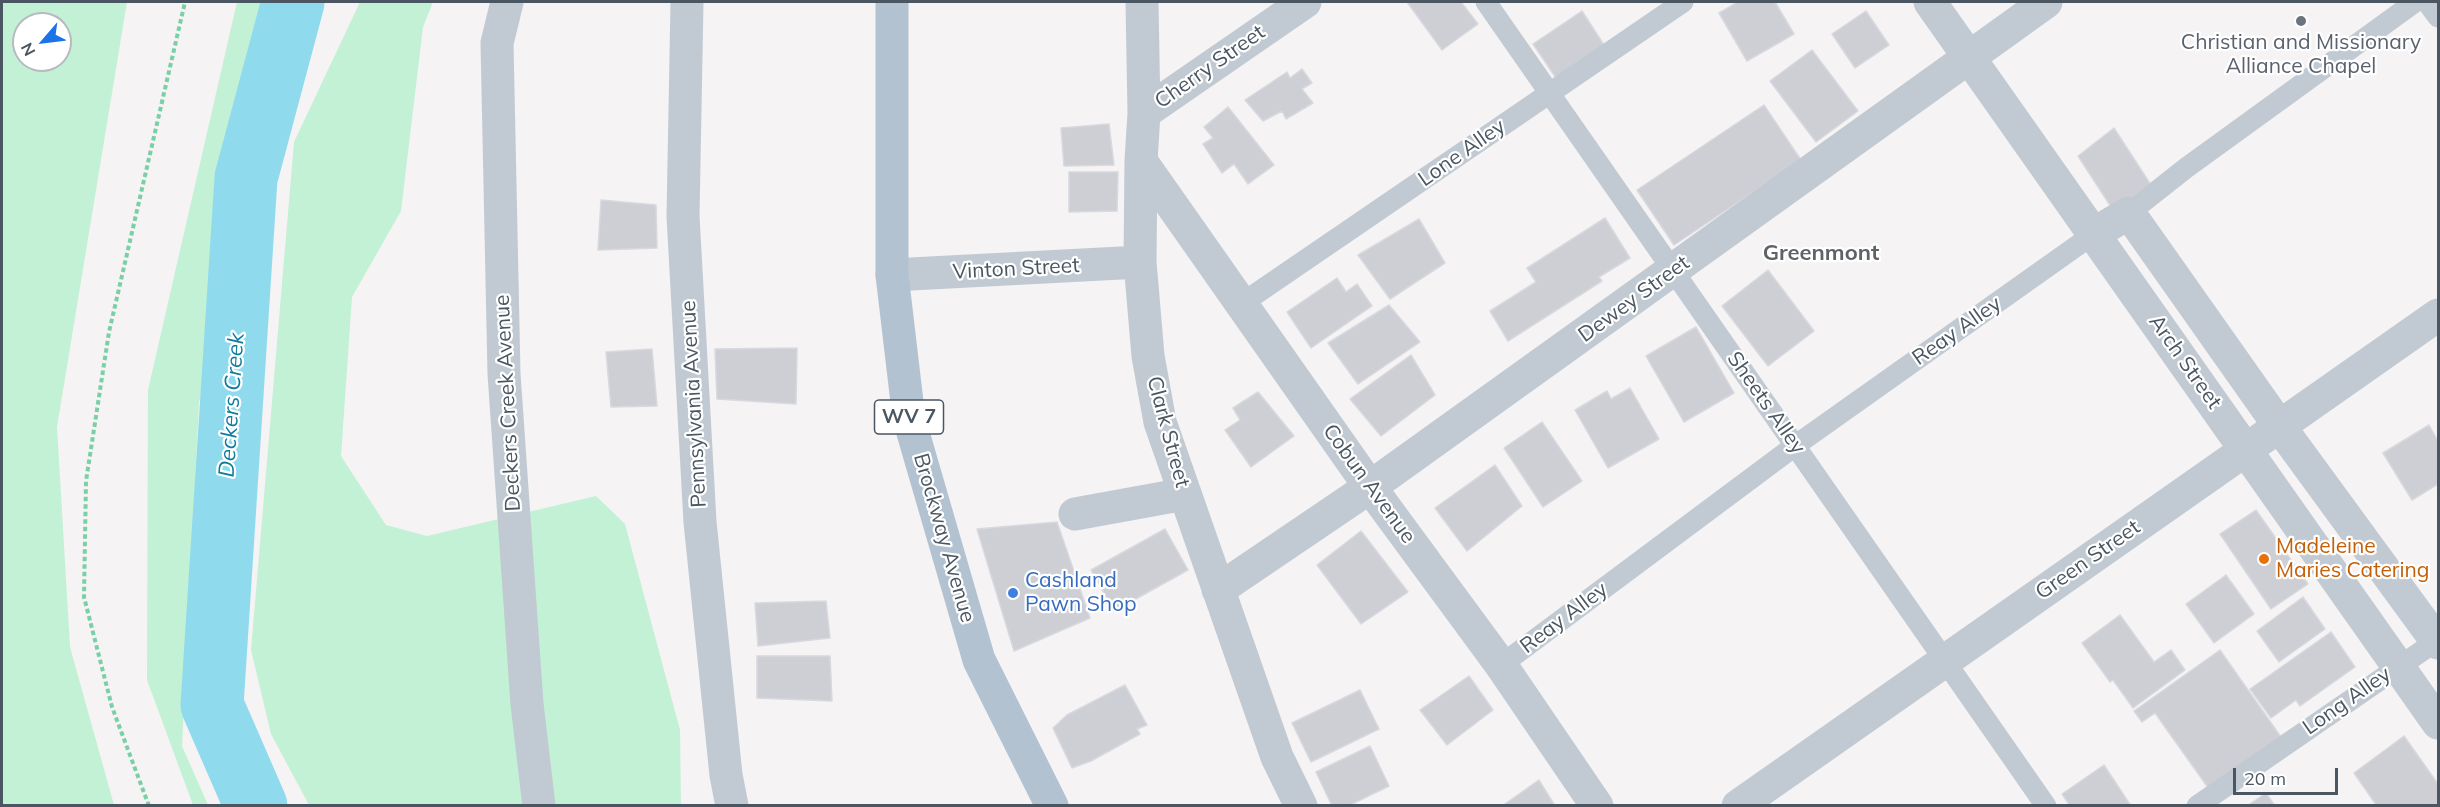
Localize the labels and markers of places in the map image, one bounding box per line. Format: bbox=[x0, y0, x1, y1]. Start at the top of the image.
marker: Christian and Missionary Alliance Chapel bbox=[2294, 14, 2308, 28]
place label: Christian and Missionary Alliance Chapel bbox=[2181, 30, 2421, 80]
place label: Madeleine Maries Catering bbox=[2276, 534, 2429, 584]
marker: Madeleine Maries Catering bbox=[2257, 552, 2271, 566]
place label: Cashland Pawn Shop bbox=[1025, 568, 1137, 618]
marker: Cashland Pawn Shop bbox=[1006, 586, 1020, 600]

